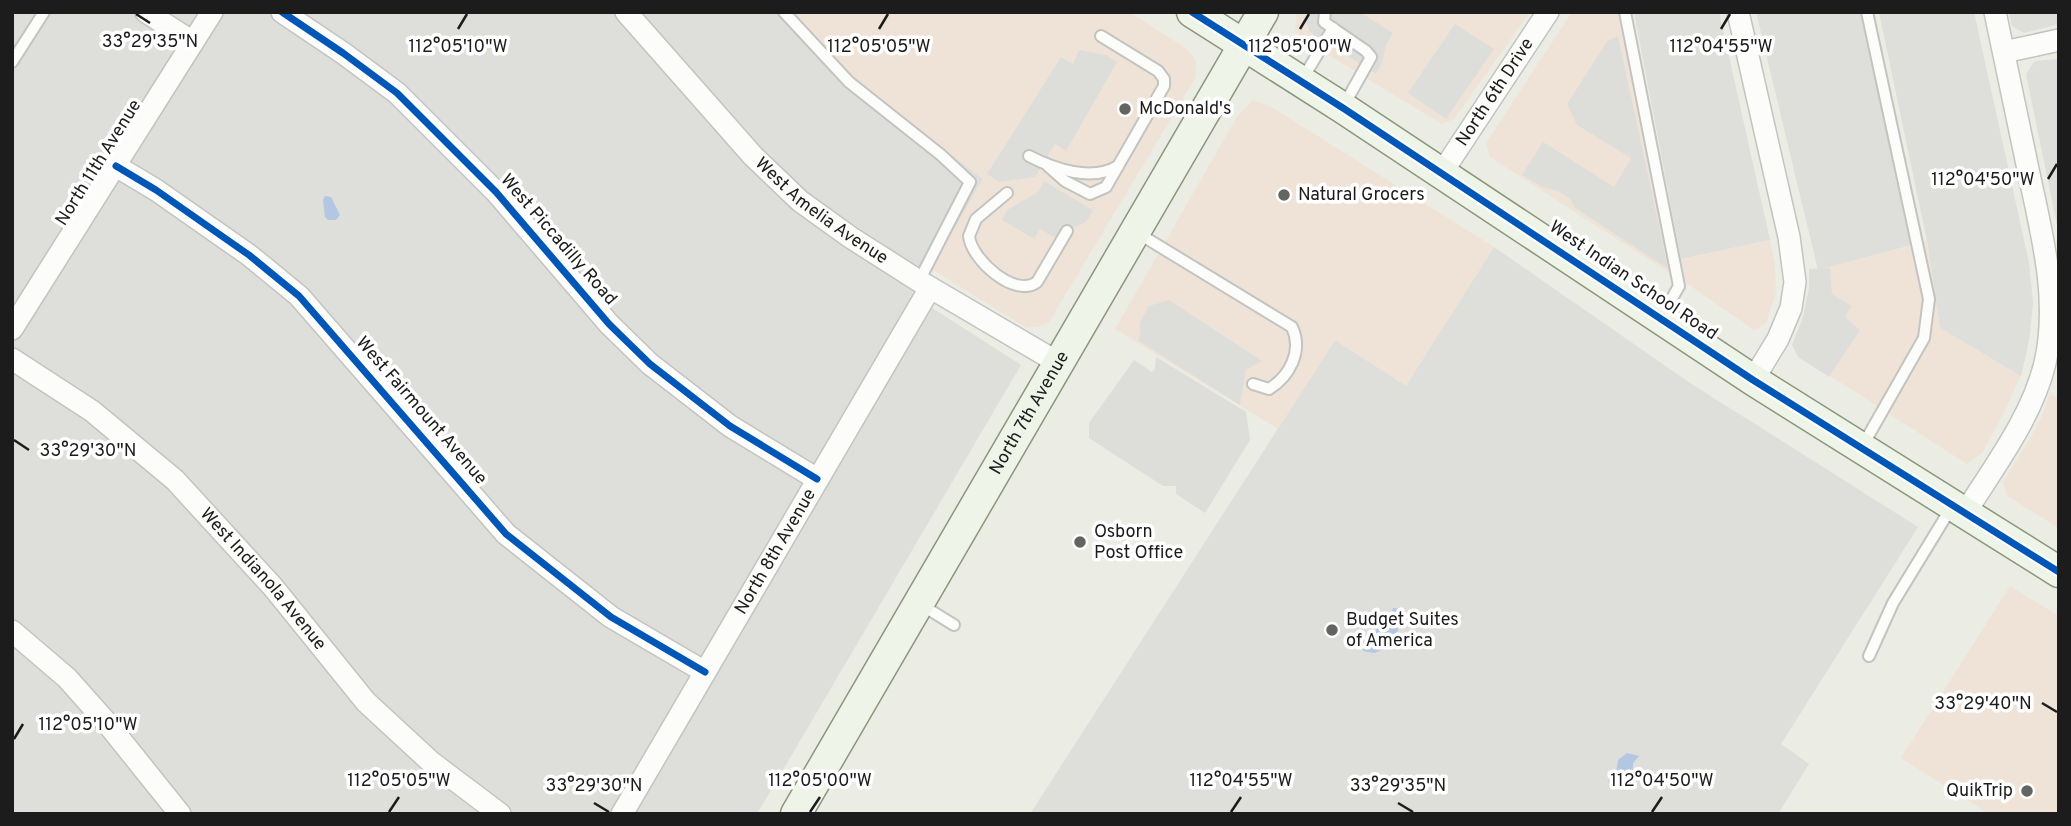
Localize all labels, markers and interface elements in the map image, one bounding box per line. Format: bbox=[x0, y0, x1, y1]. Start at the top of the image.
text: 33°29'35"N bbox=[102, 31, 198, 54]
street label: North 6th Drive bbox=[1451, 34, 1539, 151]
text: 112°05'10"W bbox=[408, 36, 508, 59]
text: 112°05'05"W bbox=[827, 36, 931, 59]
text: 112°05'00"W bbox=[1248, 36, 1352, 59]
text: 112°04'55"W bbox=[1669, 36, 1773, 59]
street label: North 11th Avenue bbox=[51, 96, 147, 230]
place label: McDonald's bbox=[1139, 98, 1231, 121]
marker: McDonald's bbox=[1117, 101, 1133, 117]
street label: West Amelia Avenue bbox=[750, 152, 892, 270]
text: 112°04'50"W bbox=[1931, 169, 2035, 192]
street label: West Piccadilly Road bbox=[495, 170, 621, 310]
place label: Natural Grocers bbox=[1298, 184, 1425, 207]
marker: Natural Grocers bbox=[1276, 187, 1292, 203]
street label: West Indian School Road bbox=[1544, 216, 1722, 346]
street label: West Fairmount Avenue bbox=[350, 332, 492, 490]
street label: North 7th Avenue bbox=[984, 347, 1074, 479]
text: 33°29'30"N bbox=[40, 440, 136, 463]
street label: North 8th Avenue bbox=[730, 485, 821, 619]
street label: West Indianola Avenue bbox=[195, 503, 331, 655]
place label: Osborn Post Office bbox=[1094, 521, 1183, 565]
marker: Osborn Post Office bbox=[1072, 534, 1088, 550]
place label: Budget Suites of America bbox=[1346, 609, 1459, 653]
marker: Budget Suites of America bbox=[1324, 622, 1340, 638]
text: 33°29'40"N bbox=[1934, 693, 2032, 716]
text: 112°05'10"W bbox=[38, 714, 138, 737]
text: 112°05'05"W bbox=[347, 770, 451, 793]
text: 112°05'00"W bbox=[768, 770, 872, 793]
text: 112°04'55"W bbox=[1189, 770, 1293, 793]
text: 112°04'50"W bbox=[1610, 770, 1714, 793]
text: 33°29'30"N bbox=[546, 775, 642, 798]
text: 33°29'35"N bbox=[1350, 775, 1446, 798]
place label: QuikTrip bbox=[1946, 780, 2013, 803]
marker: QuikTrip bbox=[2019, 783, 2035, 799]

